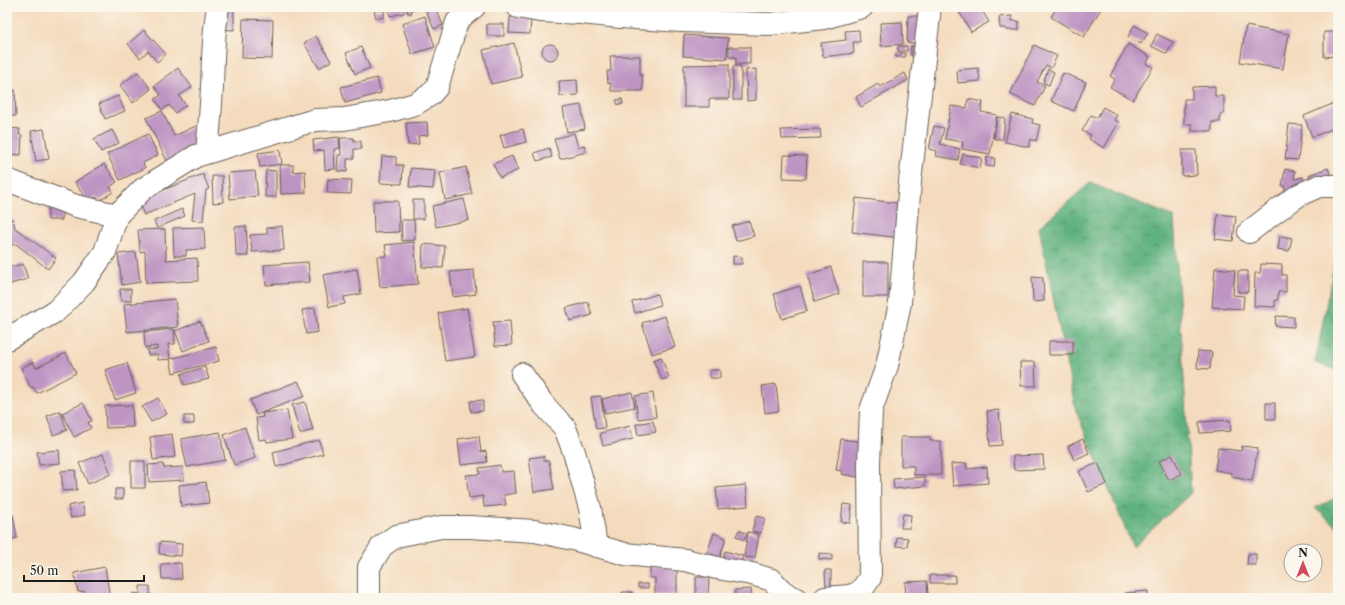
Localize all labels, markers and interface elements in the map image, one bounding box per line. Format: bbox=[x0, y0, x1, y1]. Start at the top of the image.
north arrow bbox=[1283, 543, 1323, 583]
text: N bbox=[1298, 546, 1308, 560]
scale bar bbox=[24, 557, 144, 583]
text: 50 m bbox=[30, 563, 59, 578]

